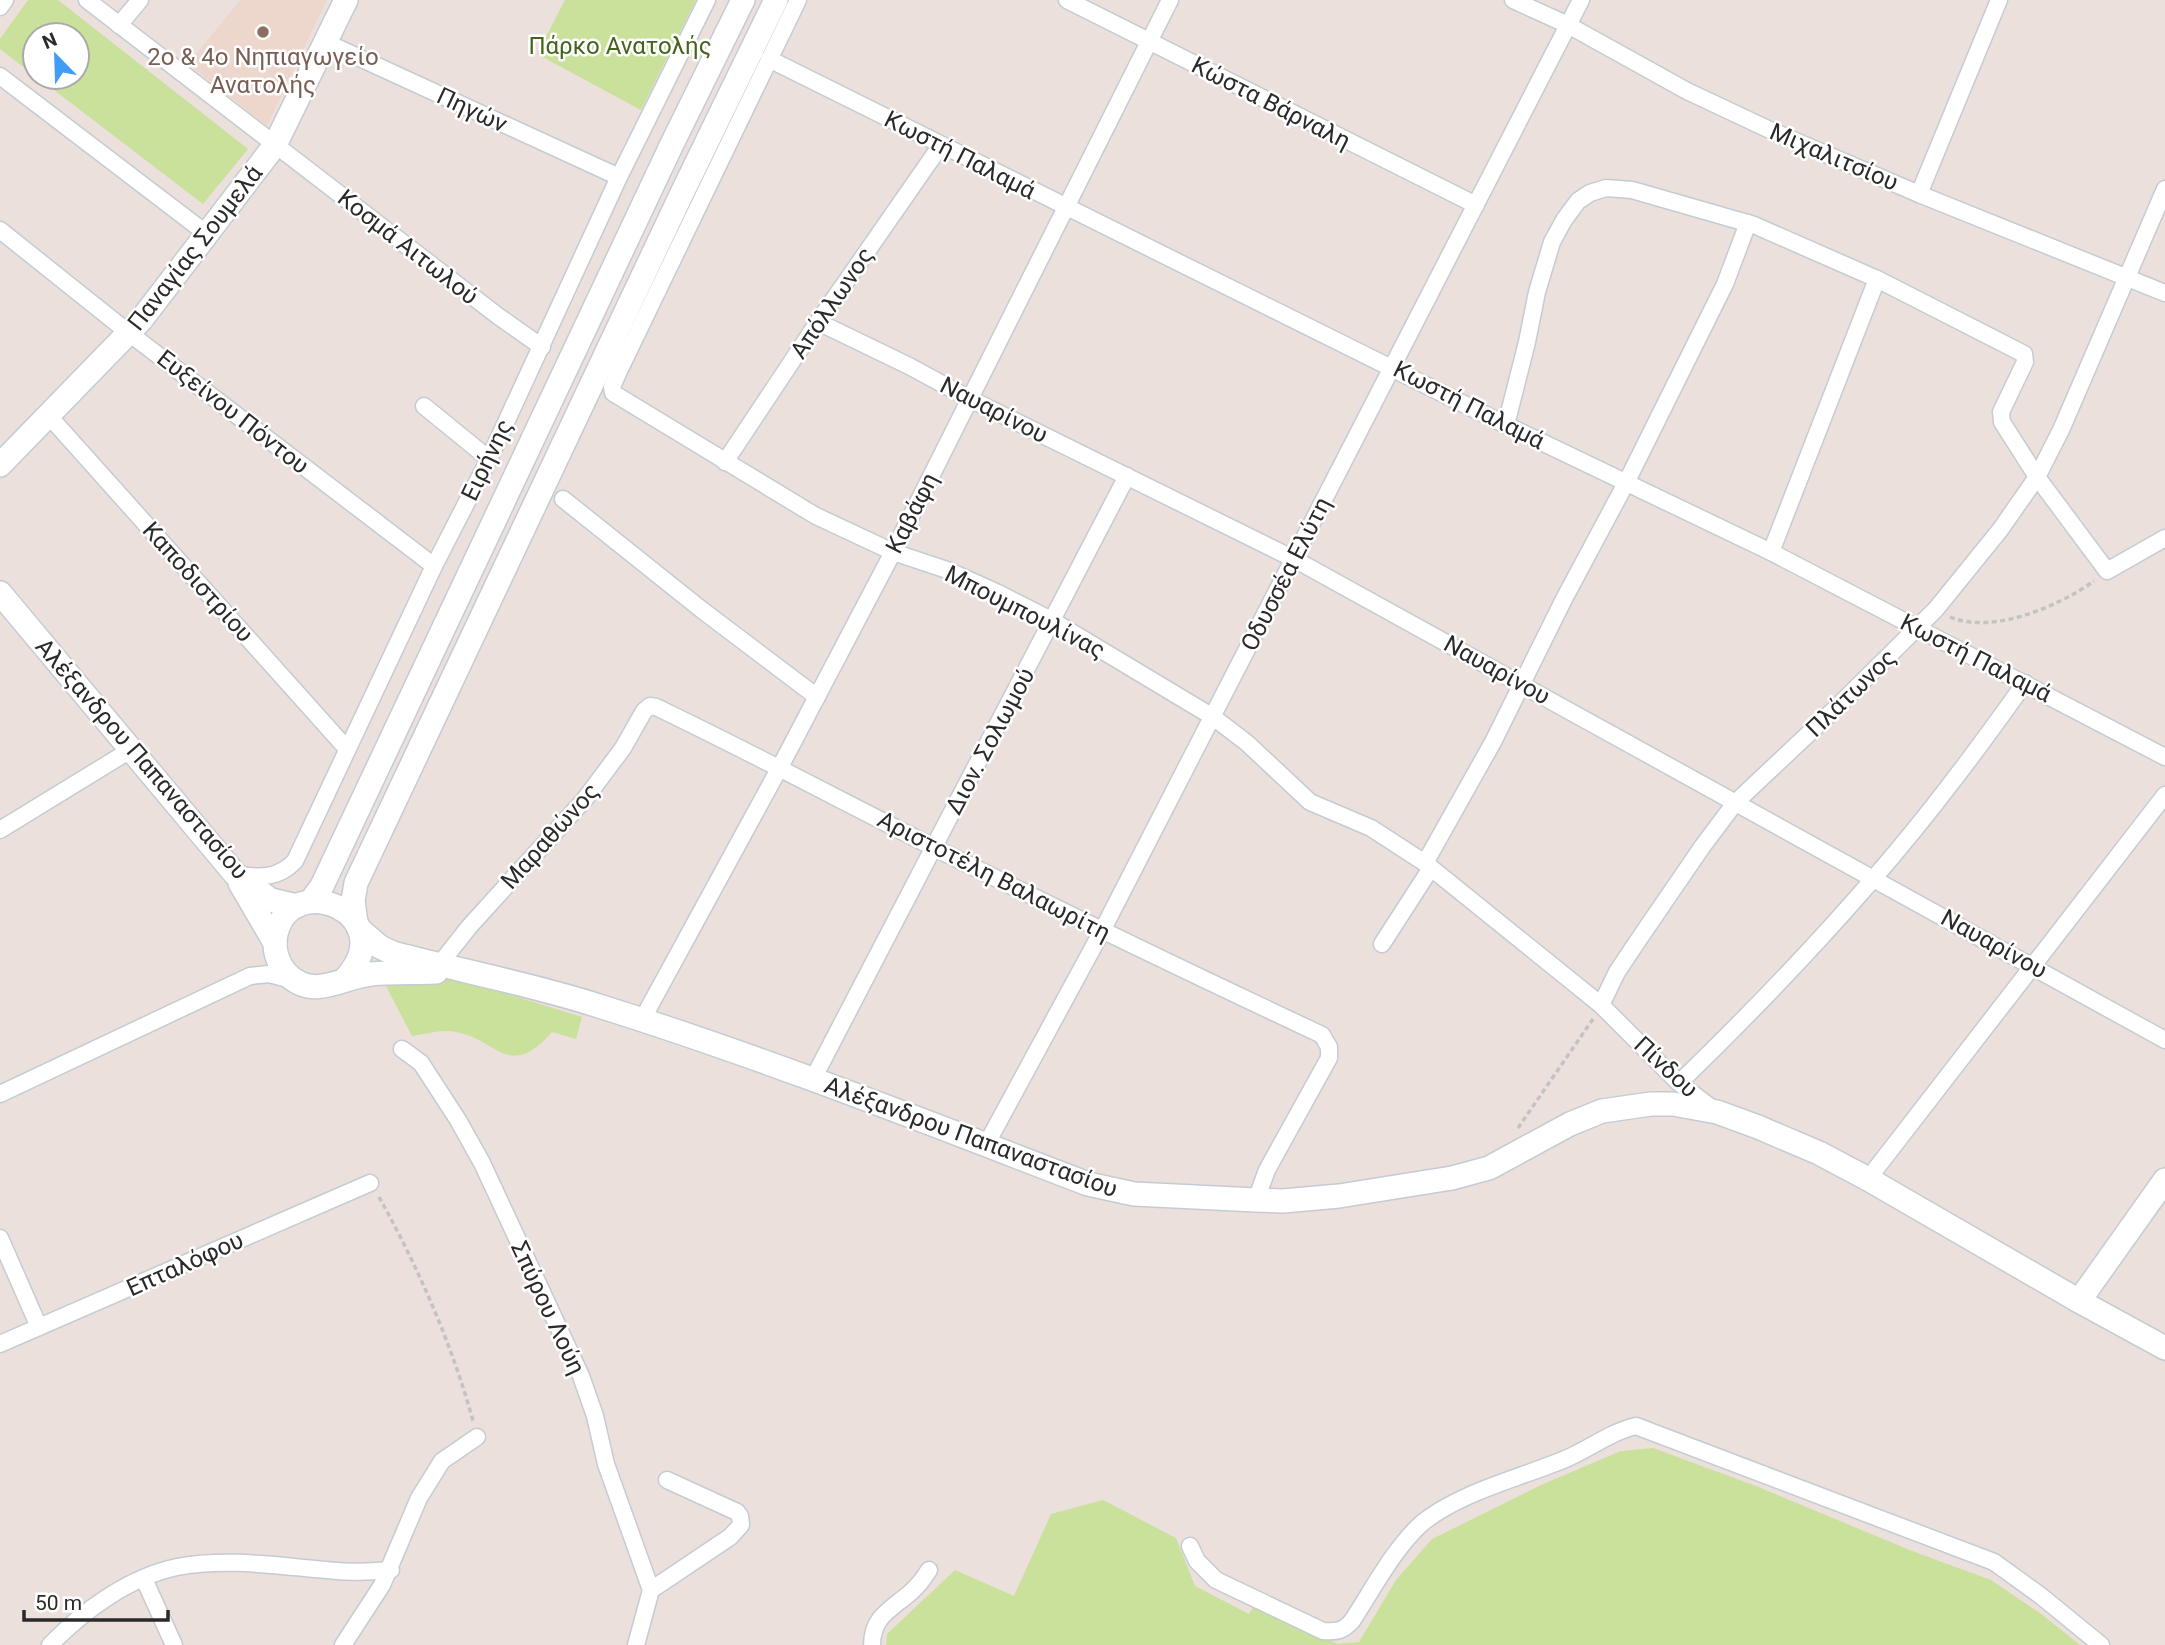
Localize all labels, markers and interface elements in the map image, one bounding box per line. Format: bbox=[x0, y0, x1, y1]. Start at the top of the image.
north arrow bbox=[21, 21, 91, 91]
marker: 2ο & 4ο Νηπιαγωγείο Ανατολής bbox=[255, 24, 271, 40]
text: N bbox=[39, 28, 60, 54]
park label: Πάρκο Ανατολής bbox=[528, 32, 712, 60]
place label: 2ο & 4ο Νηπιαγωγείο Ανατολής bbox=[147, 43, 379, 99]
street label: Κώστα Βάρναλη bbox=[1187, 51, 1355, 155]
street label: Πηγών bbox=[432, 82, 512, 139]
street label: Κωστή Παλαμά bbox=[880, 105, 1040, 205]
street label: Μιχαλιτσίου bbox=[1766, 117, 1902, 197]
street label: Παναγίας Σουμελά bbox=[122, 159, 268, 336]
street label: Κοσμά Αιτωλού bbox=[332, 184, 484, 310]
street label: Απόλλωνος bbox=[785, 242, 879, 364]
street label: Ευξείνου Πόντου bbox=[152, 344, 314, 480]
street label: Κωστή Παλαμά bbox=[1389, 355, 1549, 455]
street label: Ναυαρίνου bbox=[936, 371, 1052, 449]
street label: Ειρήνης bbox=[455, 415, 519, 505]
street label: Καβάφη bbox=[880, 468, 944, 558]
street label: Οδυσσέα Ελύτη bbox=[1235, 492, 1337, 656]
street label: Καποδιστρίου bbox=[137, 516, 259, 648]
street label: Μπουμπουλίνας bbox=[940, 560, 1110, 664]
street label: Κωστή Παλαμά bbox=[1896, 608, 2056, 708]
street label: Ναυαρίνου bbox=[1439, 629, 1555, 711]
street label: Αλέξανδρου Παπαναστασίου bbox=[30, 633, 254, 885]
street label: Πλάτωνος bbox=[1800, 643, 1902, 743]
street label: Διον. Σολωμού bbox=[940, 663, 1040, 819]
street label: Μαραθώνος bbox=[495, 777, 605, 895]
street label: Αριστοτέλη Βαλαωρίτη bbox=[873, 805, 1115, 947]
street label: Ναυαρίνου bbox=[1936, 903, 2052, 985]
street label: Πίνδου bbox=[1628, 1031, 1704, 1103]
street label: Αλέξανδρου Παπαναστασίου bbox=[821, 1071, 1121, 1203]
street label: Επταλόφου bbox=[122, 1226, 248, 1302]
street label: Σπύρου Λούη bbox=[505, 1237, 591, 1379]
scale bar bbox=[24, 1578, 168, 1622]
text: 50 m bbox=[35, 1591, 82, 1615]

